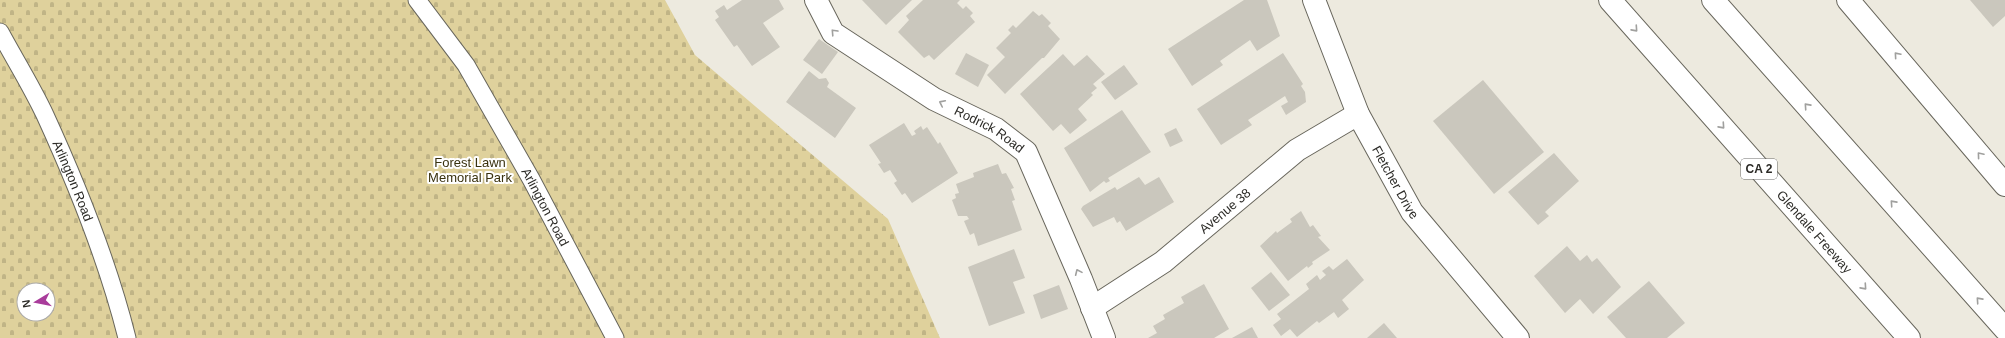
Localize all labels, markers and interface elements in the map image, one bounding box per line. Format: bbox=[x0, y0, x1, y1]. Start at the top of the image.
one-way arrow bbox=[1631, 24, 1638, 32]
one-way arrow bbox=[832, 29, 839, 37]
one-way arrow bbox=[1894, 53, 1901, 60]
one-way arrow bbox=[939, 100, 947, 108]
street label: Rodrick Road bbox=[952, 103, 1027, 155]
one-way arrow bbox=[1804, 103, 1811, 110]
one-way arrow bbox=[1717, 122, 1724, 129]
street label: Arlington Road bbox=[50, 138, 97, 223]
street label: Fletcher Drive bbox=[1369, 143, 1422, 222]
one-way arrow bbox=[1978, 152, 1985, 160]
park label: Forest Lawn Memorial Park bbox=[428, 155, 512, 185]
road number: CA 2 bbox=[1741, 159, 1777, 179]
street label: Arlington Road bbox=[519, 165, 572, 248]
street label: Avenue 38 bbox=[1196, 185, 1253, 236]
street label: Glendale Freeway bbox=[1774, 187, 1856, 276]
one-way arrow bbox=[1890, 200, 1897, 208]
one-way arrow bbox=[1075, 268, 1083, 275]
north arrow bbox=[16, 282, 56, 322]
one-way arrow bbox=[1859, 282, 1866, 289]
one-way arrow bbox=[1976, 297, 1984, 305]
text: N bbox=[20, 299, 33, 309]

